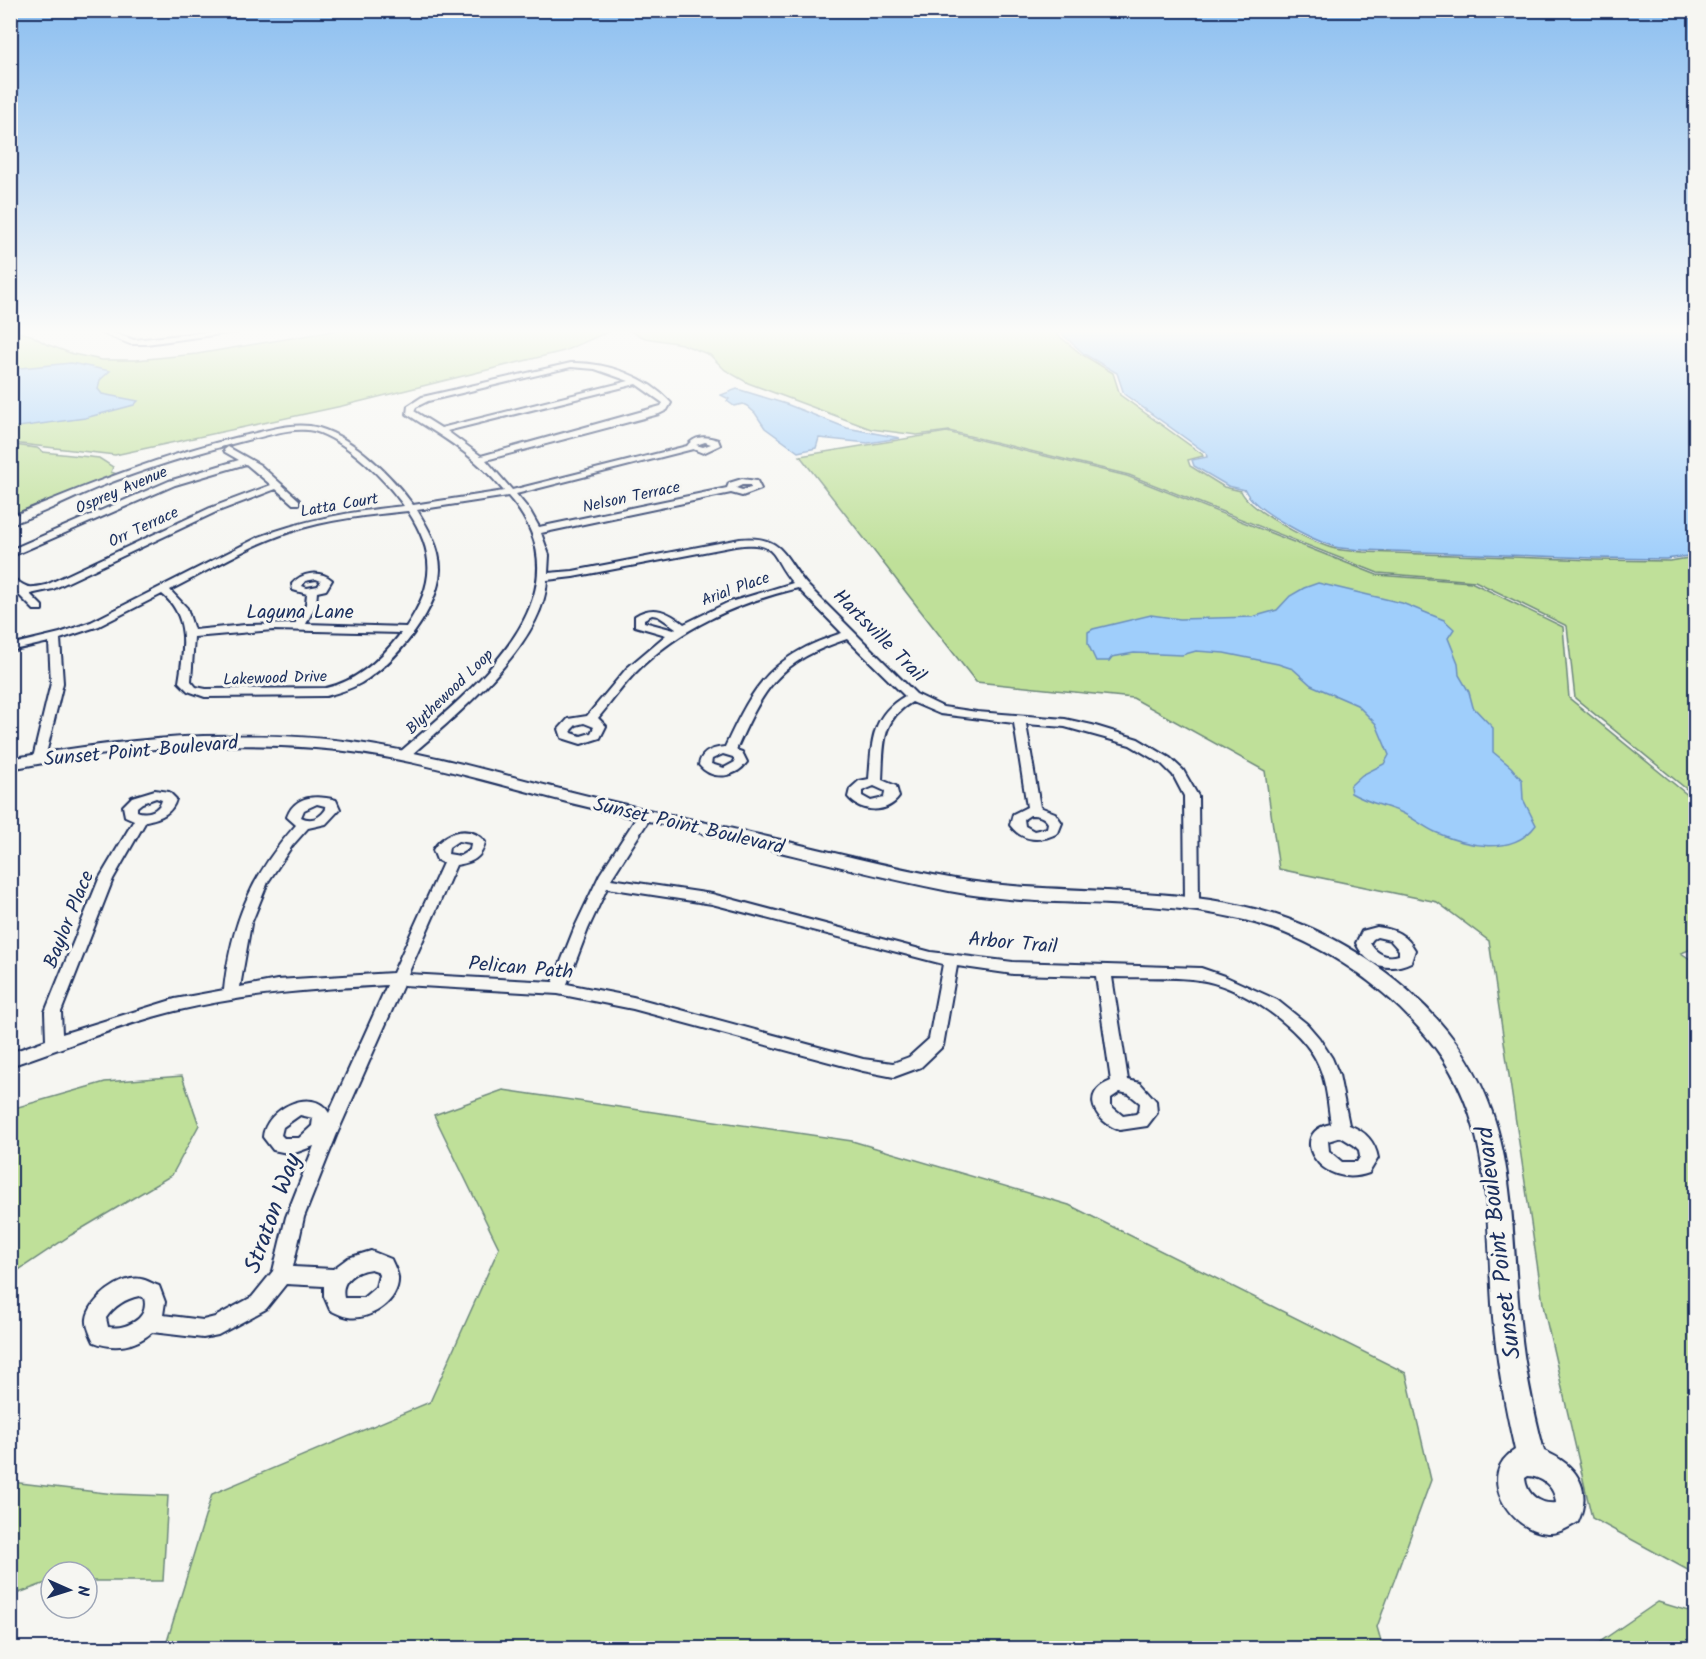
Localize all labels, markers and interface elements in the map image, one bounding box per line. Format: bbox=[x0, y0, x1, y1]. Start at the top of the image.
street label: Osprey Avenue bbox=[72, 460, 171, 521]
street label: Nelson Terrace bbox=[580, 475, 682, 520]
street label: Latta Court bbox=[298, 486, 381, 525]
street label: Orr Terrace bbox=[104, 500, 183, 555]
street label: Arial Place bbox=[698, 566, 773, 613]
street label: Hartsville Trail bbox=[824, 582, 933, 691]
street label: Laguna Lane bbox=[246, 597, 354, 629]
street label: Blythewood Loop bbox=[400, 643, 500, 741]
street label: Lakewood Drive bbox=[223, 664, 327, 693]
street label: Sunset Point Boulevard bbox=[43, 727, 241, 776]
street label: Sunset Point Boulevard bbox=[590, 789, 788, 865]
street label: Baylor Place bbox=[36, 866, 104, 974]
street label: Arbor Trail bbox=[967, 924, 1059, 964]
street label: Pelican Path bbox=[467, 948, 575, 990]
street label: Sunset Point Boulevard bbox=[1466, 1123, 1533, 1361]
street label: Straton Way bbox=[234, 1147, 313, 1279]
north arrow bbox=[39, 1560, 99, 1620]
text: N bbox=[70, 1585, 95, 1596]

